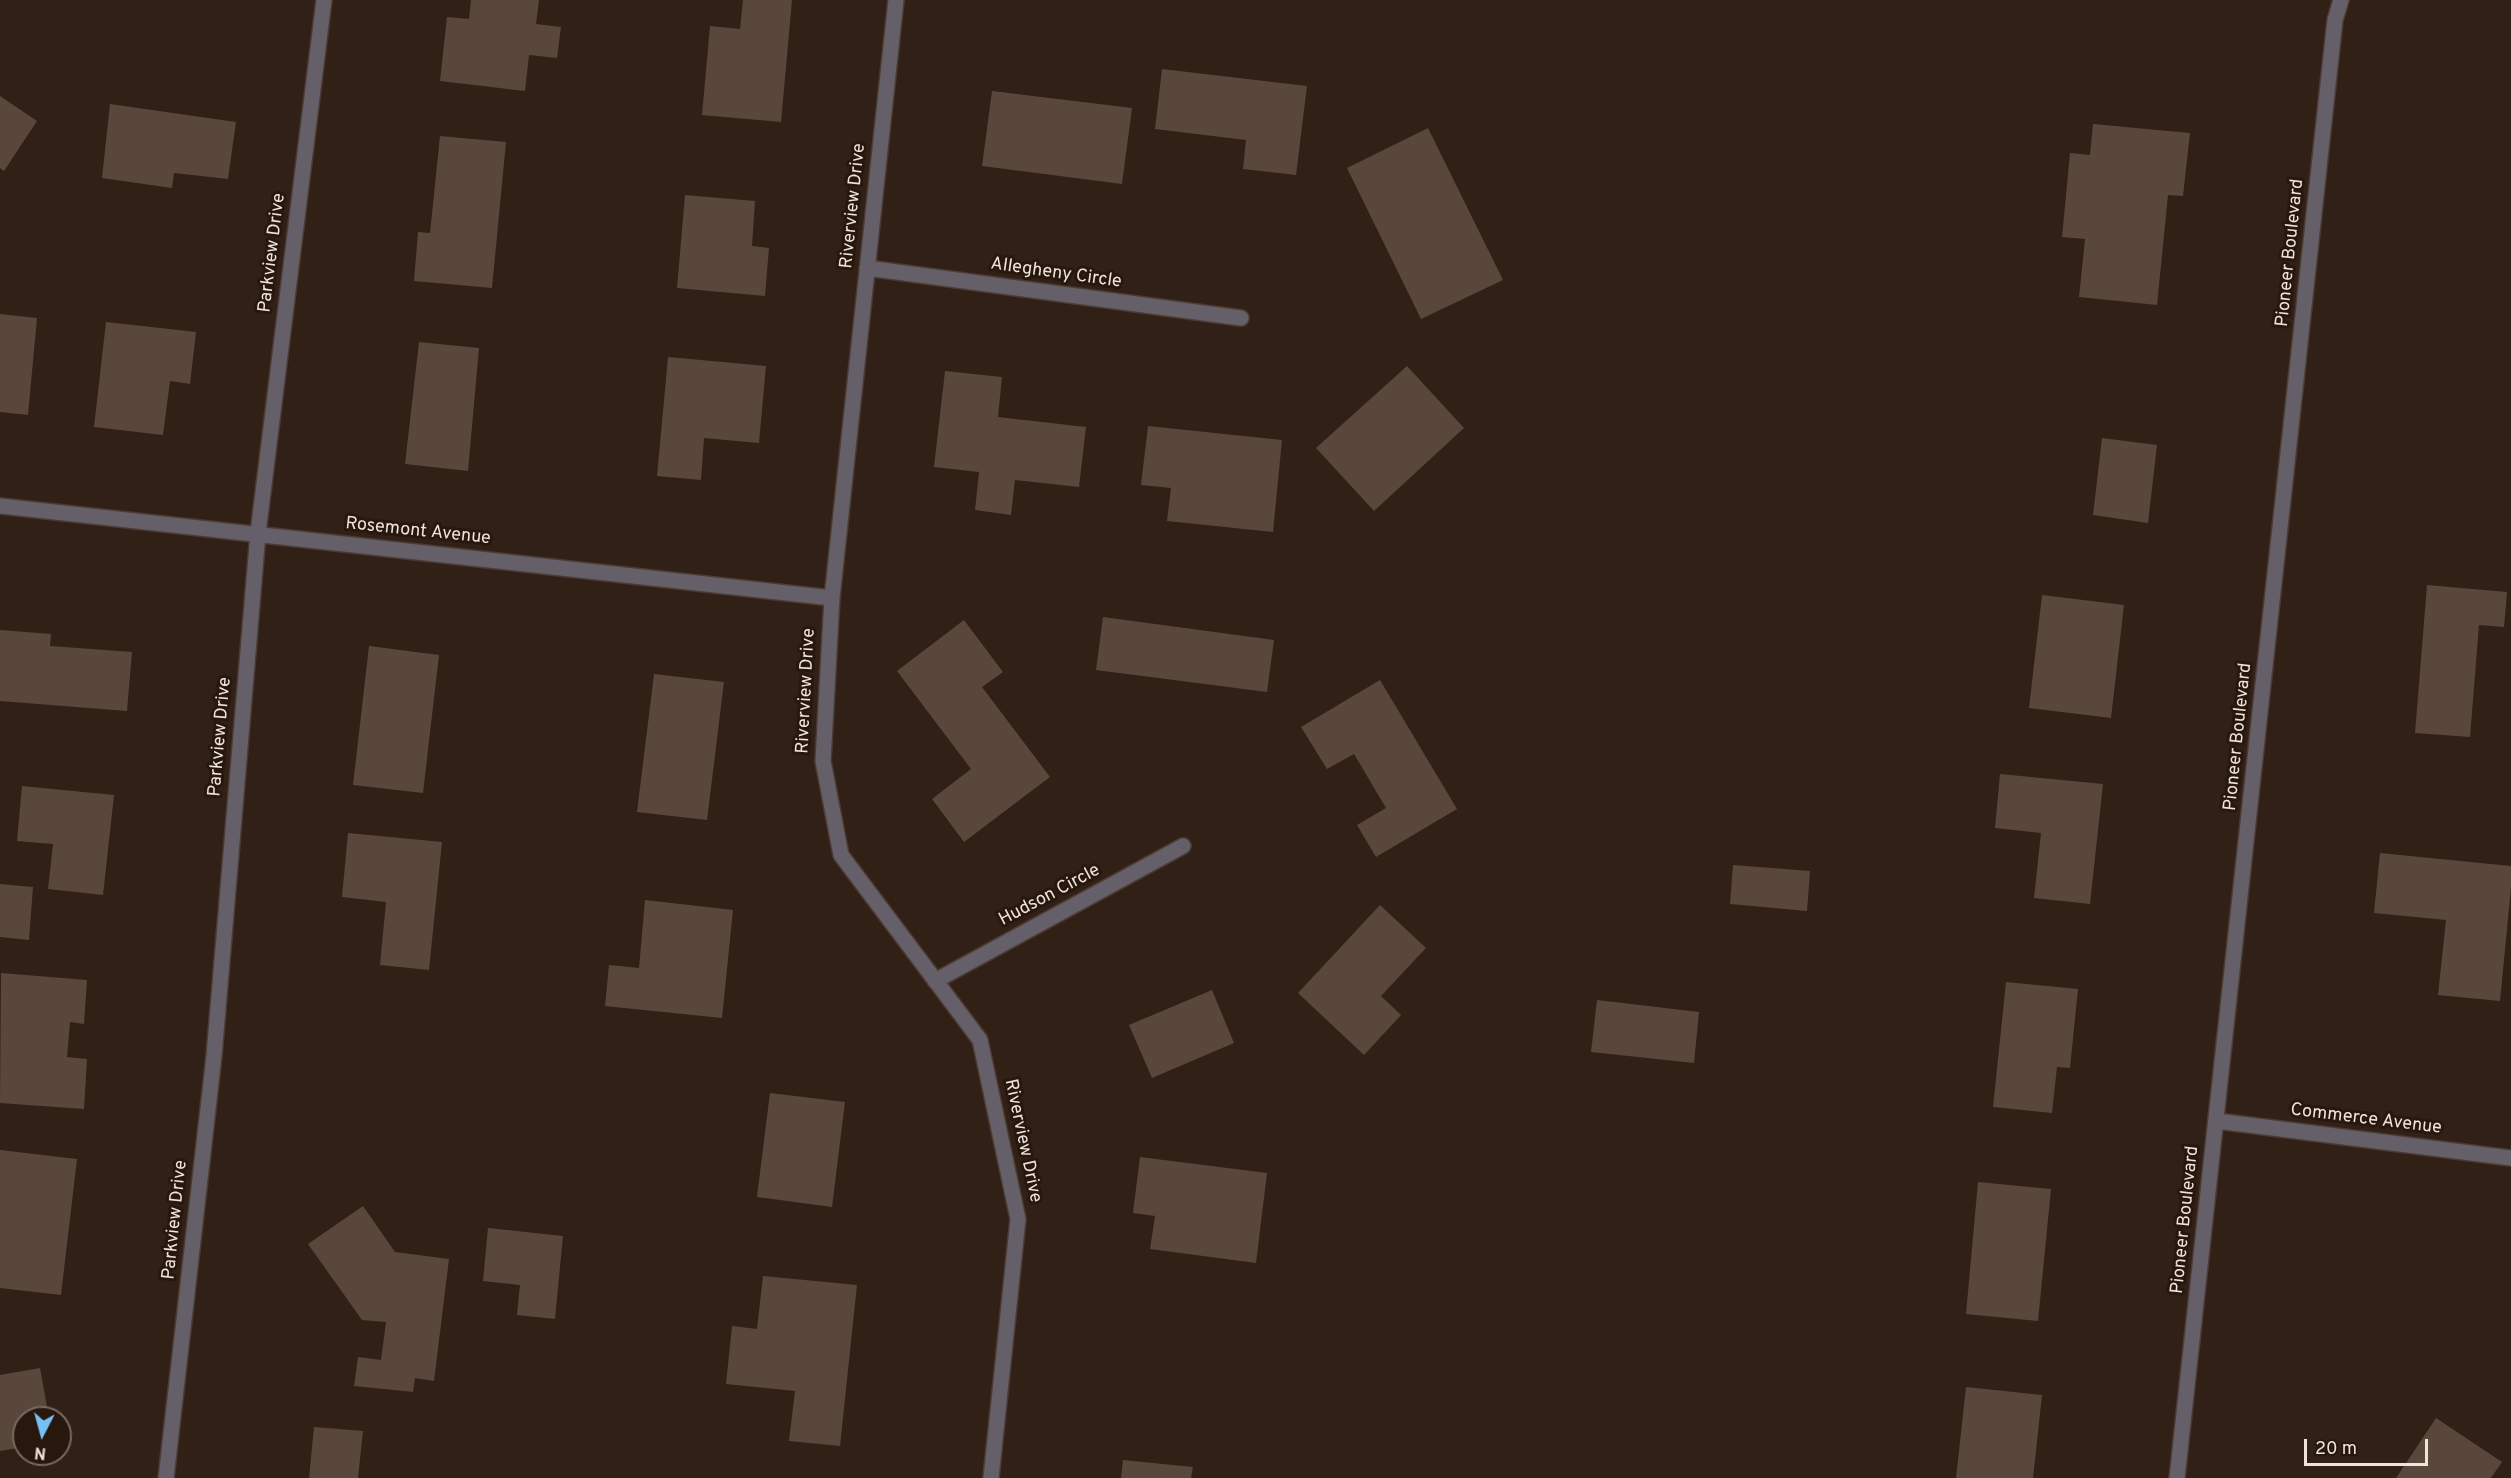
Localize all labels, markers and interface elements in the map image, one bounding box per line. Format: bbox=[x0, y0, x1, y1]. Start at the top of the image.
street label: Riverview Drive bbox=[837, 142, 871, 270]
street label: Pioneer Boulevard bbox=[2272, 178, 2310, 328]
street label: Parkview Drive bbox=[255, 192, 291, 314]
street label: Allegheny Circle bbox=[989, 254, 1123, 294]
street label: Rosemont Avenue bbox=[344, 514, 492, 550]
street label: Riverview Drive bbox=[793, 628, 821, 754]
street label: Pioneer Boulevard bbox=[2220, 662, 2258, 812]
street label: Parkview Drive bbox=[205, 676, 237, 798]
street label: Hudson Circle bbox=[996, 860, 1104, 932]
street label: Riverview Drive bbox=[998, 1077, 1046, 1205]
street label: Commerce Avenue bbox=[2289, 1100, 2443, 1140]
street label: Pioneer Boulevard bbox=[2167, 1145, 2205, 1295]
street label: Parkview Drive bbox=[159, 1159, 193, 1281]
north arrow bbox=[12, 1406, 72, 1466]
scale bar bbox=[2307, 1427, 2432, 1465]
text: 20 m bbox=[2315, 1438, 2357, 1461]
text: N bbox=[34, 1441, 47, 1462]

